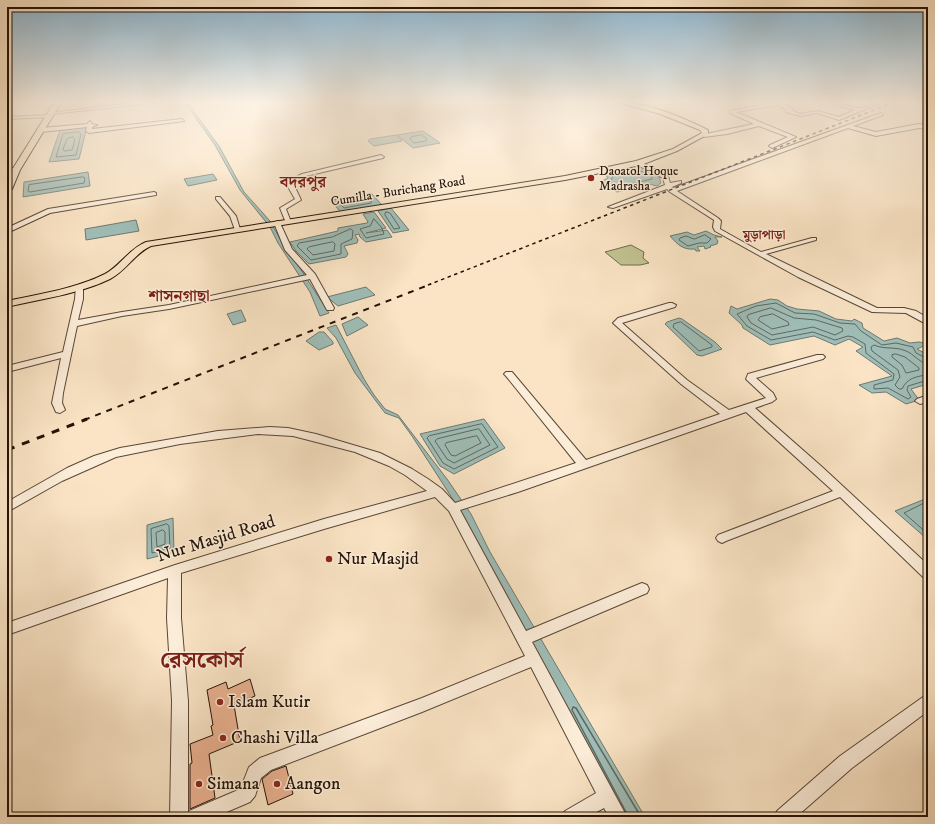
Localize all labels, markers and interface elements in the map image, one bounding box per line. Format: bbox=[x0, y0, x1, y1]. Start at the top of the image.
place label: Daoatol Hoque Madrasha bbox=[599, 163, 678, 194]
district label: বদরপুর bbox=[279, 172, 327, 192]
street label: Cumilla - Burichang Road bbox=[330, 172, 467, 210]
marker: Daoatol Hoque Madrasha bbox=[586, 173, 596, 183]
district label: মুড়াপাড়া bbox=[742, 227, 785, 243]
district label: শাসনগাছা bbox=[147, 286, 210, 306]
street label: Nur Masjid Road bbox=[154, 511, 278, 567]
place label: Nur Masjid bbox=[337, 548, 419, 570]
marker: Nur Masjid bbox=[324, 554, 334, 564]
district label: রেসকোর্স bbox=[160, 646, 247, 675]
place label: Islam Kutir bbox=[228, 691, 310, 713]
marker: Islam Kutir bbox=[215, 697, 225, 707]
place label: Chashi Villa bbox=[231, 727, 319, 749]
marker: Chashi Villa bbox=[218, 733, 228, 743]
place label: Simana bbox=[207, 773, 260, 795]
place label: Aangon bbox=[285, 773, 341, 795]
marker: Simana bbox=[194, 779, 204, 789]
marker: Aangon bbox=[272, 779, 282, 789]

